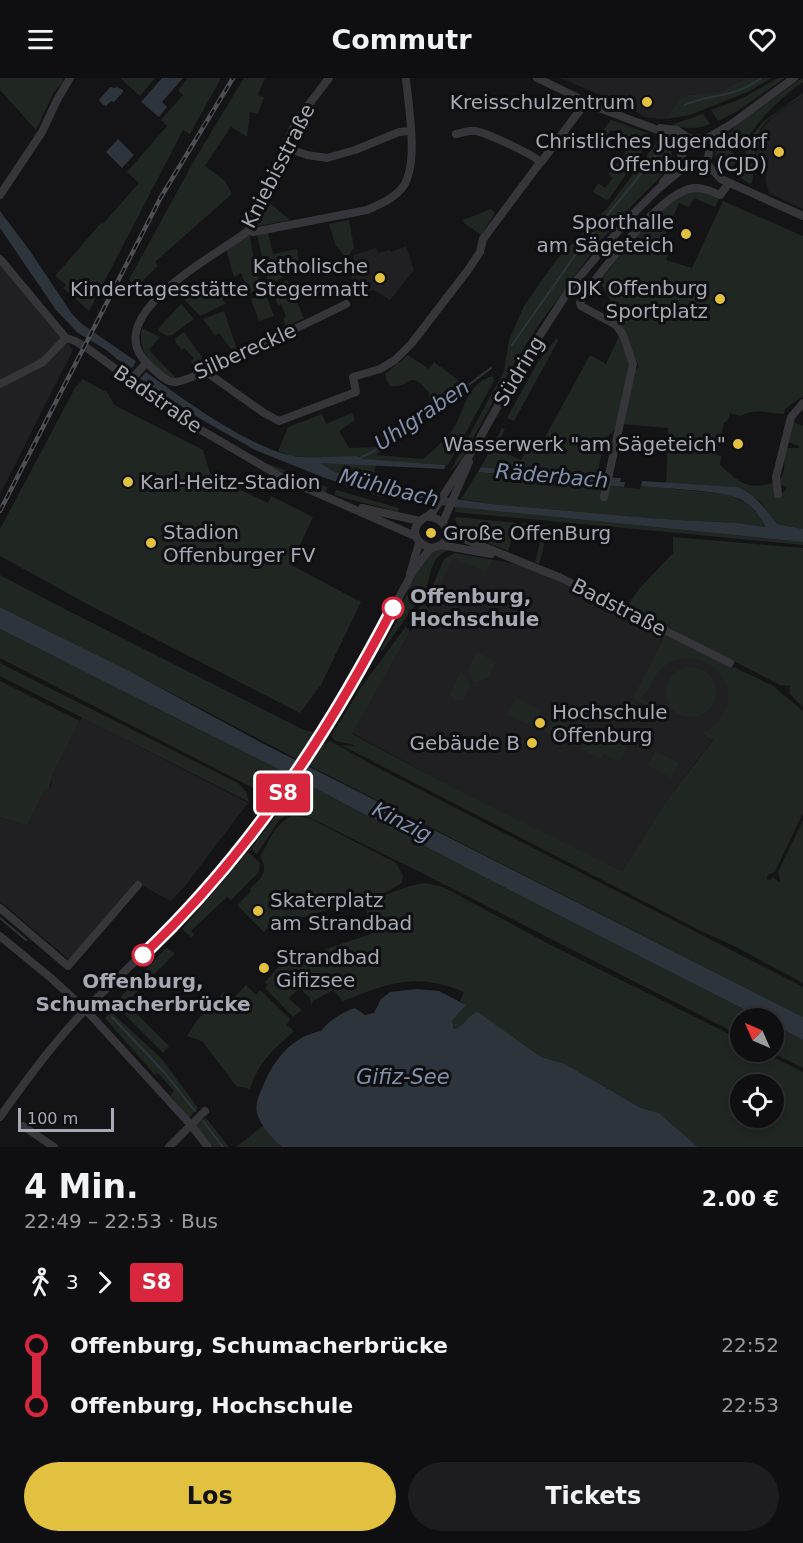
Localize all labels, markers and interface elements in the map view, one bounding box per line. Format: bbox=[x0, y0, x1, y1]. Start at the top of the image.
icon: menu bbox=[24, 23, 57, 56]
icon: heart bbox=[746, 23, 779, 56]
text: Commutr bbox=[331, 24, 472, 55]
place label: Kreisschulzentrum bbox=[450, 90, 635, 114]
marker: Kreisschulzentrum bbox=[640, 95, 654, 109]
street label: Kniebisstraße bbox=[236, 100, 320, 232]
place label: Christliches Jugenddorf Offenburg (CJD) bbox=[535, 129, 768, 176]
marker: Christliches Jugenddorf Offenburg (CJD) bbox=[772, 145, 786, 159]
place label: Sporthalle am Sägeteich bbox=[537, 210, 674, 257]
marker: Sporthalle am Sägeteich bbox=[679, 227, 693, 241]
place label: Katholische Kindertagesstätte Stegermatt bbox=[70, 254, 368, 301]
marker: Katholische Kindertagesstätte Stegermatt bbox=[373, 271, 387, 285]
place label: DJK Offenburg Sportplatz bbox=[567, 276, 708, 323]
marker: DJK Offenburg Sportplatz bbox=[713, 292, 727, 306]
street label: Silbereckle bbox=[190, 318, 300, 384]
street label: Südring bbox=[489, 332, 549, 410]
street label: Badstraße bbox=[109, 360, 207, 438]
water label: Uhlgraben bbox=[370, 375, 474, 455]
place label: Wasserwerk "am Sägeteich" bbox=[443, 432, 726, 456]
marker: Wasserwerk "am Sägeteich" bbox=[731, 437, 745, 451]
water label: Räderbach bbox=[494, 459, 610, 493]
water label: Mühlbach bbox=[337, 464, 441, 512]
place label: Karl-Heitz-Stadion bbox=[140, 470, 320, 494]
marker: Karl-Heitz-Stadion bbox=[121, 475, 135, 489]
place label: Stadion Offenburger FV bbox=[163, 520, 316, 567]
place label: Große OffenBurg bbox=[443, 521, 611, 545]
marker: Große OffenBurg bbox=[424, 526, 438, 540]
marker: Stadion Offenburger FV bbox=[144, 536, 158, 550]
street label: Badstraße bbox=[568, 573, 670, 641]
place label: Offenburg, Hochschule bbox=[410, 584, 539, 631]
marker: Offenburg, Hochschule bbox=[382, 597, 404, 619]
place label: Hochschule Offenburg bbox=[552, 700, 668, 747]
marker: Hochschule Offenburg bbox=[533, 716, 547, 730]
place label: Gebäude B bbox=[409, 731, 520, 755]
marker: Gebäude B bbox=[525, 736, 539, 750]
line badge: S8 bbox=[256, 774, 310, 812]
text: S8 bbox=[268, 781, 298, 805]
water label: Kinzig bbox=[368, 797, 436, 847]
place label: Skaterplatz am Strandbad bbox=[270, 888, 412, 935]
marker: Skaterplatz am Strandbad bbox=[251, 904, 265, 918]
marker: Offenburg, Schumacherbrücke bbox=[132, 944, 154, 966]
place label: Strandbad Gifizsee bbox=[276, 945, 380, 992]
marker: Strandbad Gifizsee bbox=[257, 961, 271, 975]
place label: Offenburg, Schumacherbrücke bbox=[35, 969, 251, 1016]
north arrow bbox=[730, 1008, 784, 1062]
map controls bbox=[730, 1008, 784, 1128]
water label: Gifiz-See bbox=[356, 1065, 450, 1089]
button: locate bbox=[730, 1074, 784, 1128]
scale bar bbox=[18, 1105, 114, 1132]
text: 100 m bbox=[27, 1109, 78, 1128]
text: 4 Min. bbox=[24, 1167, 139, 1206]
text: 2.00 € bbox=[702, 1186, 779, 1211]
text: 22:49 – 22:53 · Bus bbox=[24, 1209, 218, 1233]
icon: walk bbox=[24, 1266, 57, 1299]
icon: forward bbox=[88, 1266, 121, 1299]
text: 3 bbox=[66, 1270, 79, 1294]
text: S8 bbox=[142, 1270, 171, 1294]
text: Offenburg, Schumacherbrücke bbox=[70, 1333, 448, 1358]
text: 22:52 bbox=[721, 1333, 779, 1357]
text: Offenburg, Hochschule bbox=[70, 1393, 353, 1418]
text: 22:53 bbox=[721, 1393, 779, 1417]
button: Los bbox=[24, 1462, 396, 1531]
button: Tickets bbox=[408, 1462, 779, 1531]

